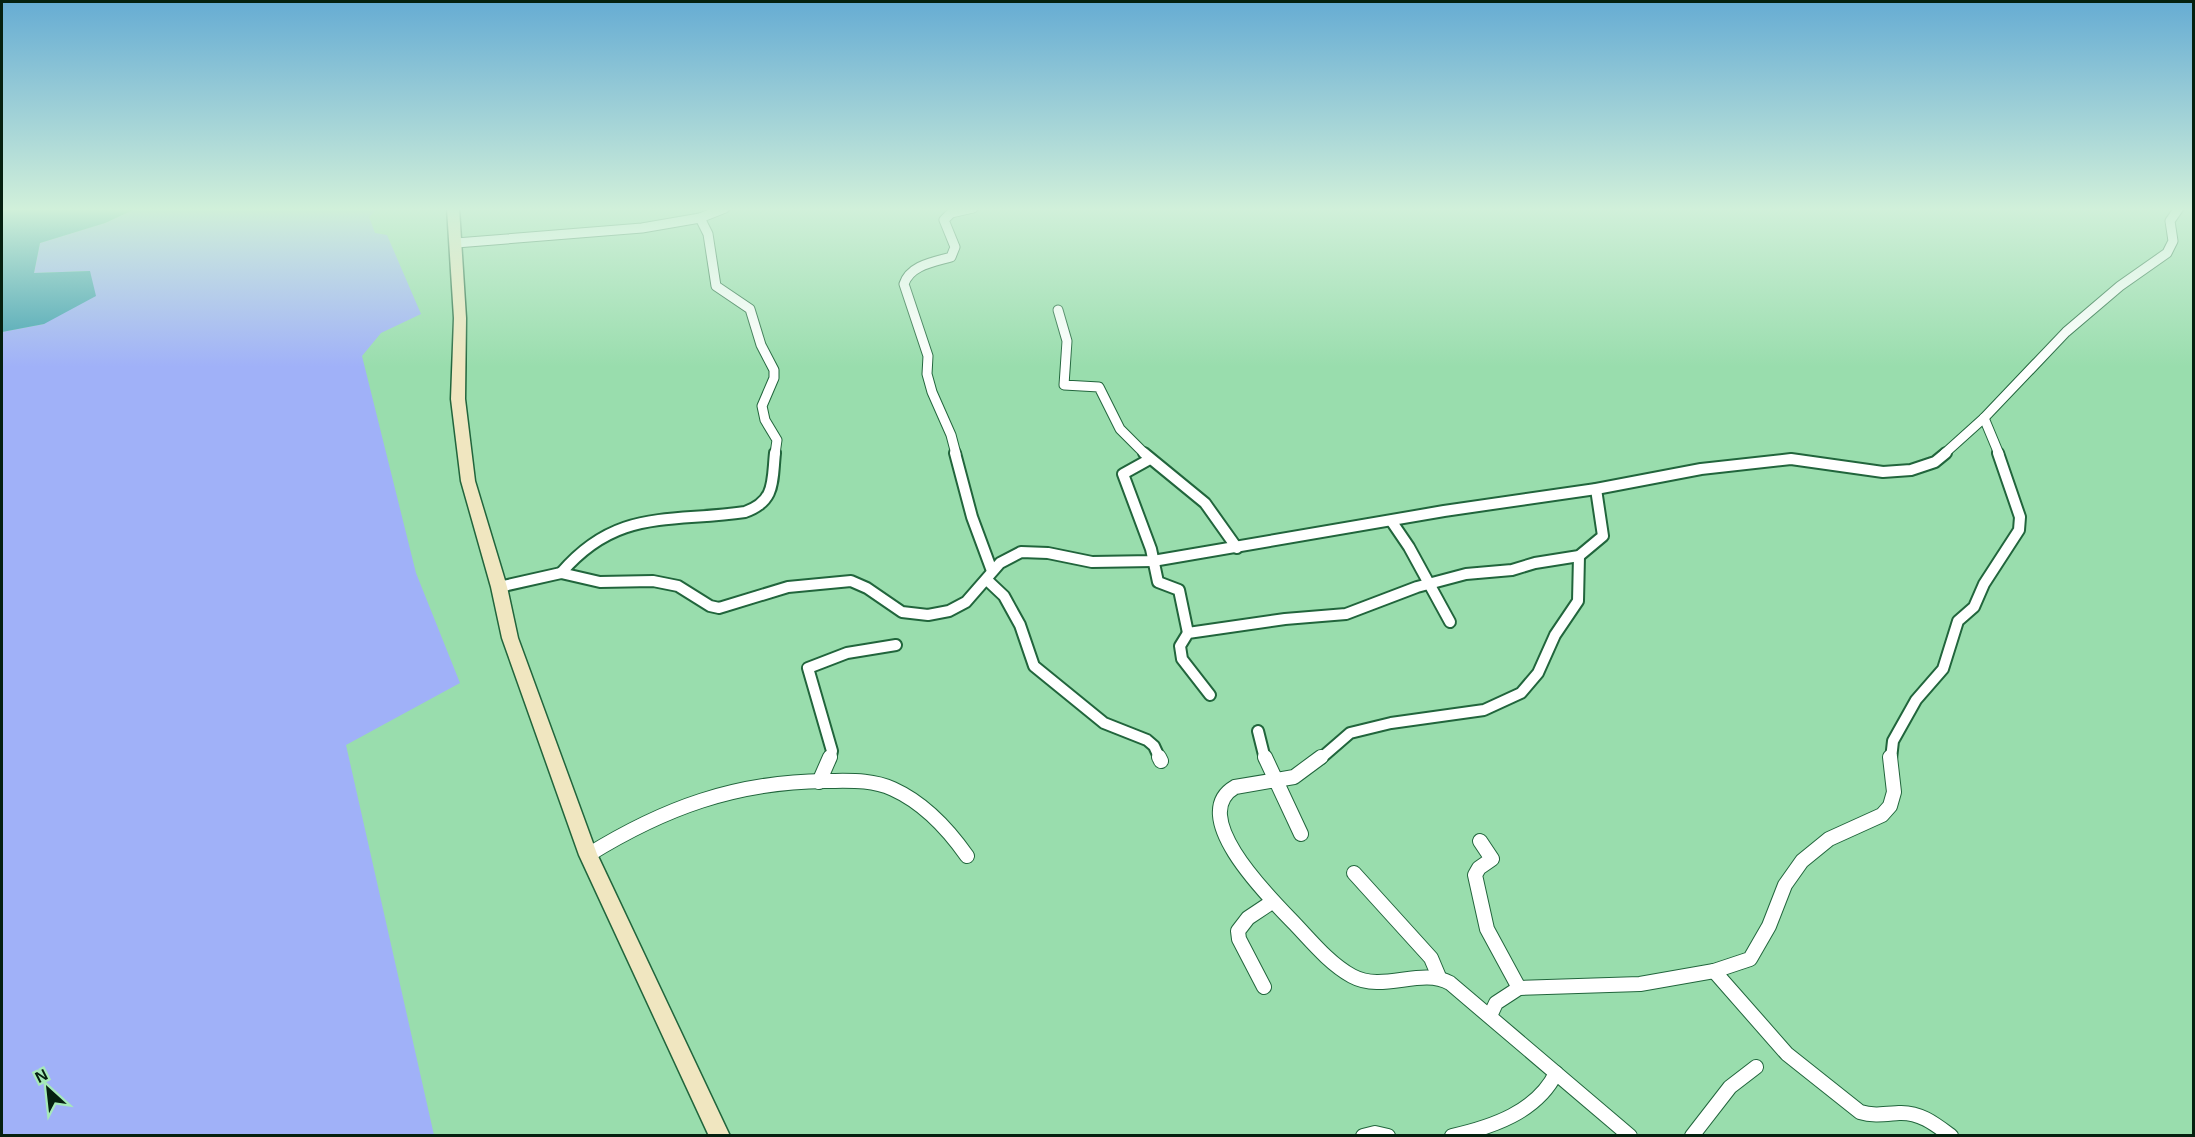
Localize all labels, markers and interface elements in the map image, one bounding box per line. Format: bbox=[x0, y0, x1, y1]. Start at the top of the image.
north arrow bbox=[18, 1059, 78, 1119]
text: N bbox=[32, 1066, 50, 1086]

